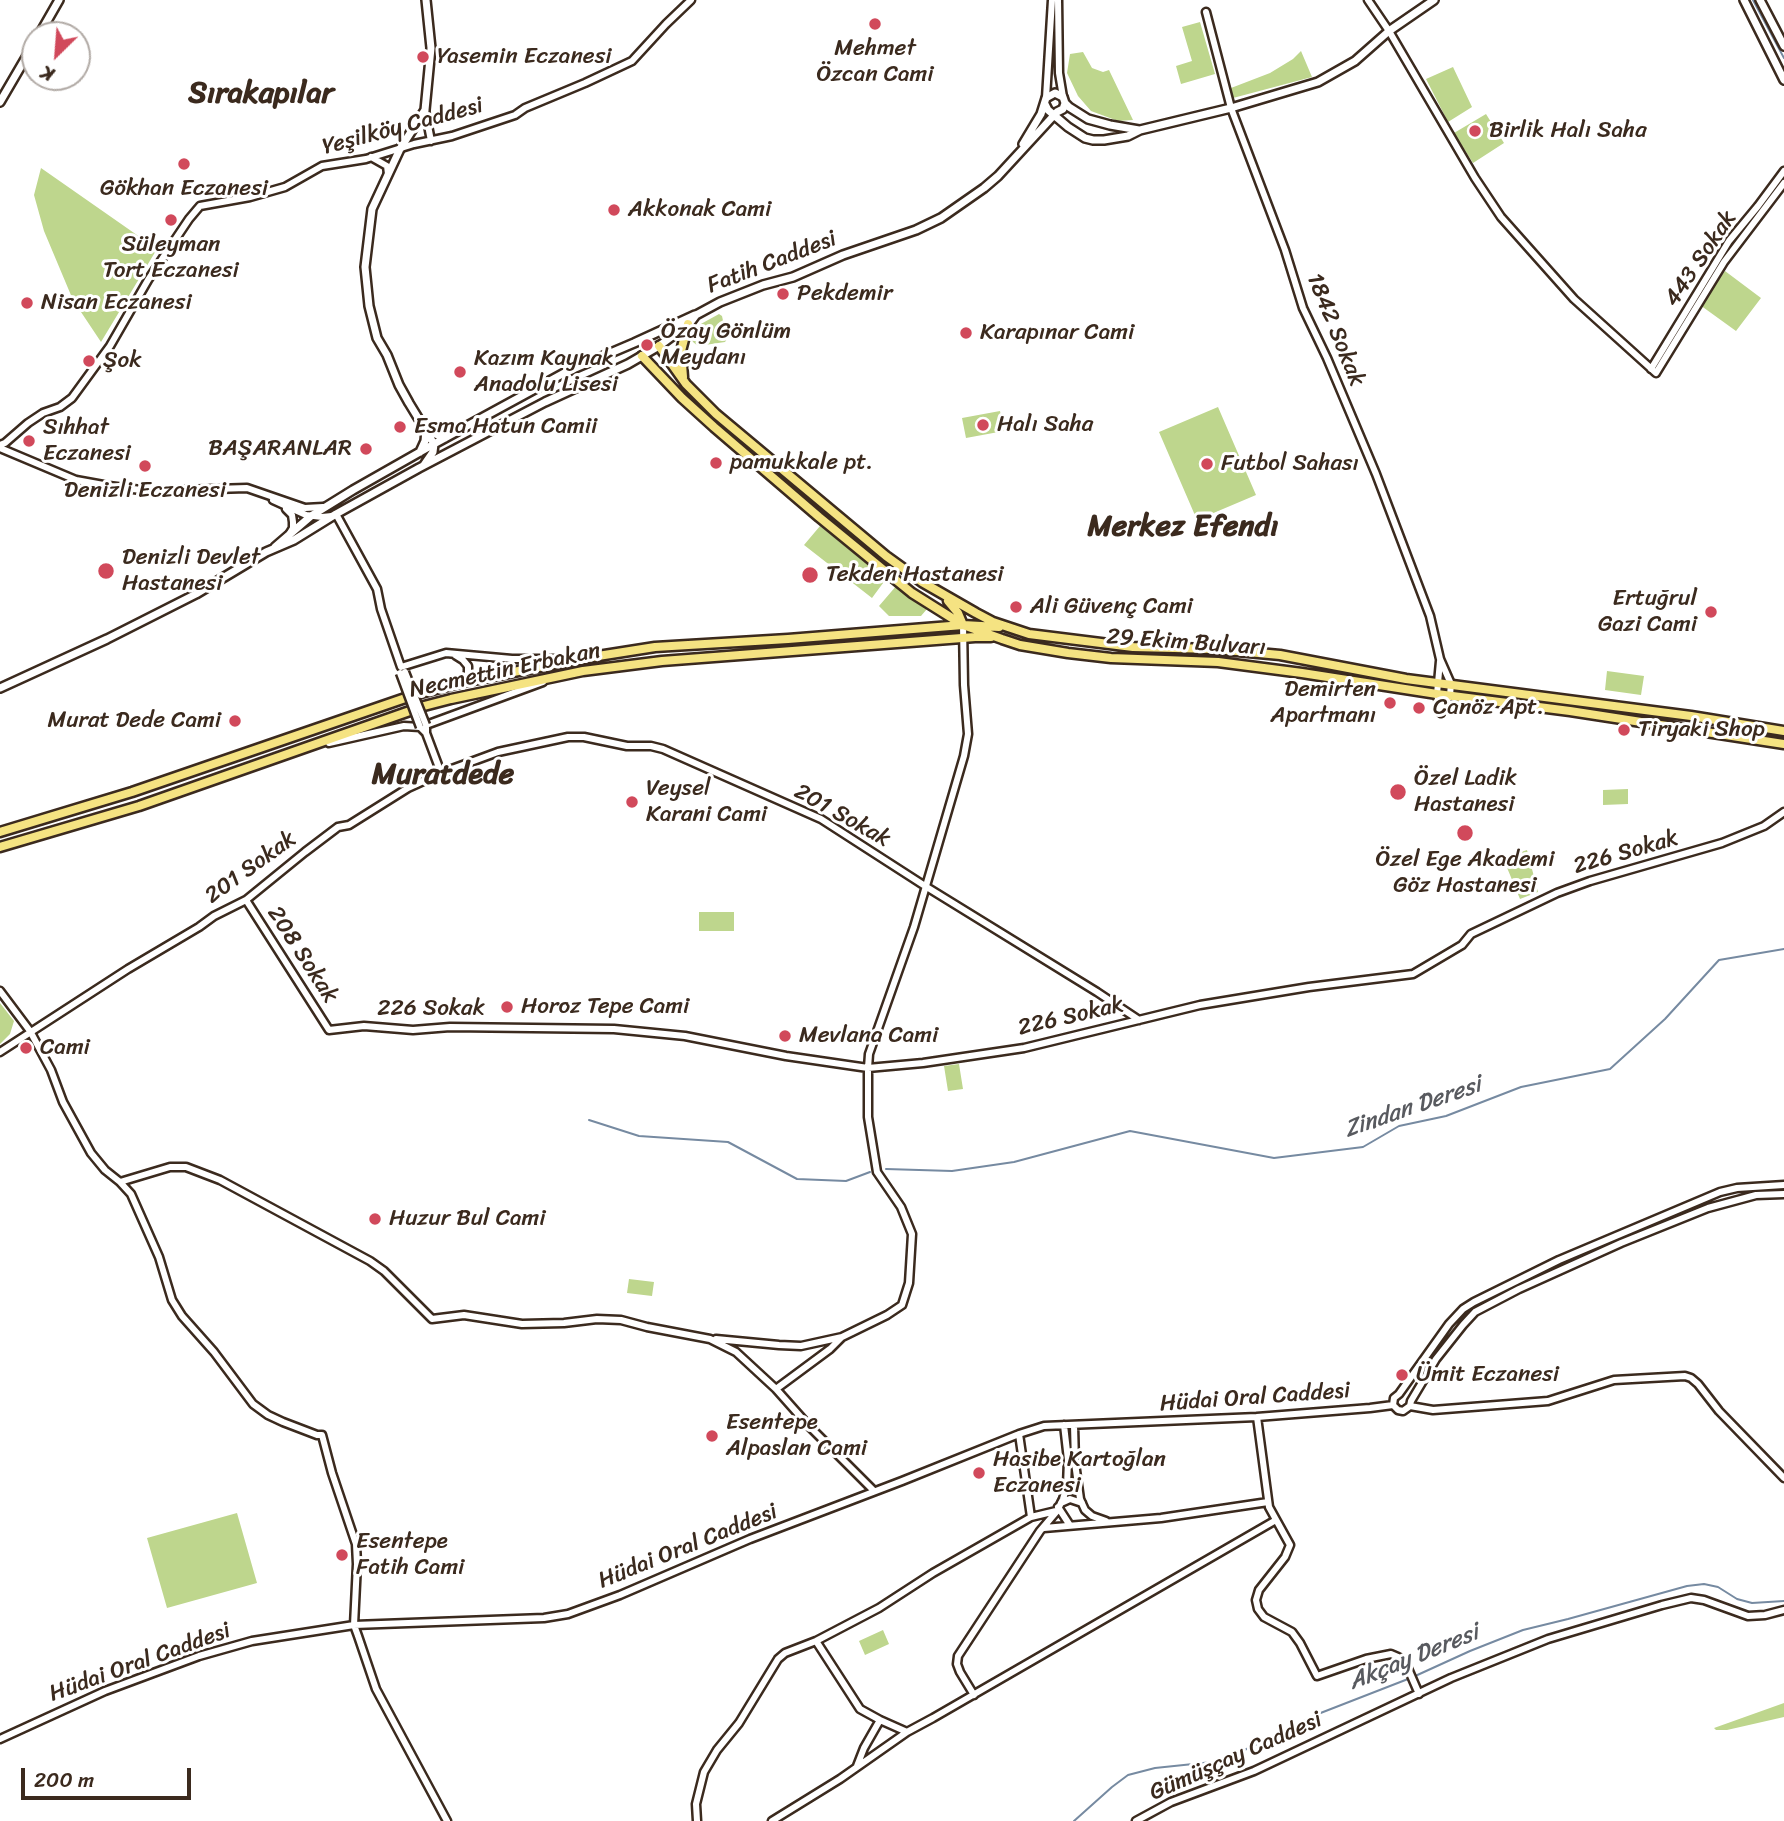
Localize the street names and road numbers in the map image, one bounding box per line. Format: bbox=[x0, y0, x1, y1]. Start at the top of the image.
street label: Yeşilköy Caddesi bbox=[320, 92, 486, 162]
street label: 443 Sokak bbox=[1659, 206, 1743, 312]
street label: Fatih Caddesi bbox=[703, 226, 841, 300]
street label: 1842 Sokak bbox=[1300, 269, 1370, 391]
street label: 29 Ekim Bulvarı bbox=[1105, 624, 1267, 662]
street label: Necmettin Erbakan bbox=[407, 637, 603, 705]
street label: 201 Sokak bbox=[789, 778, 895, 854]
street label: 226 Sokak bbox=[1570, 825, 1682, 881]
street label: 201 Sokak bbox=[200, 826, 302, 910]
street label: 208 Sokak bbox=[261, 901, 343, 1009]
street label: 226 Sokak bbox=[1015, 991, 1127, 1043]
street label: 226 Sokak bbox=[377, 995, 485, 1023]
street label: Hüdai Oral Caddesi bbox=[1159, 1378, 1351, 1418]
street label: Hüdai Oral Caddesi bbox=[594, 1498, 782, 1596]
street label: Hüdai Oral Caddesi bbox=[46, 1617, 234, 1709]
street label: Gümüşçay Caddesi bbox=[1145, 1707, 1327, 1807]

